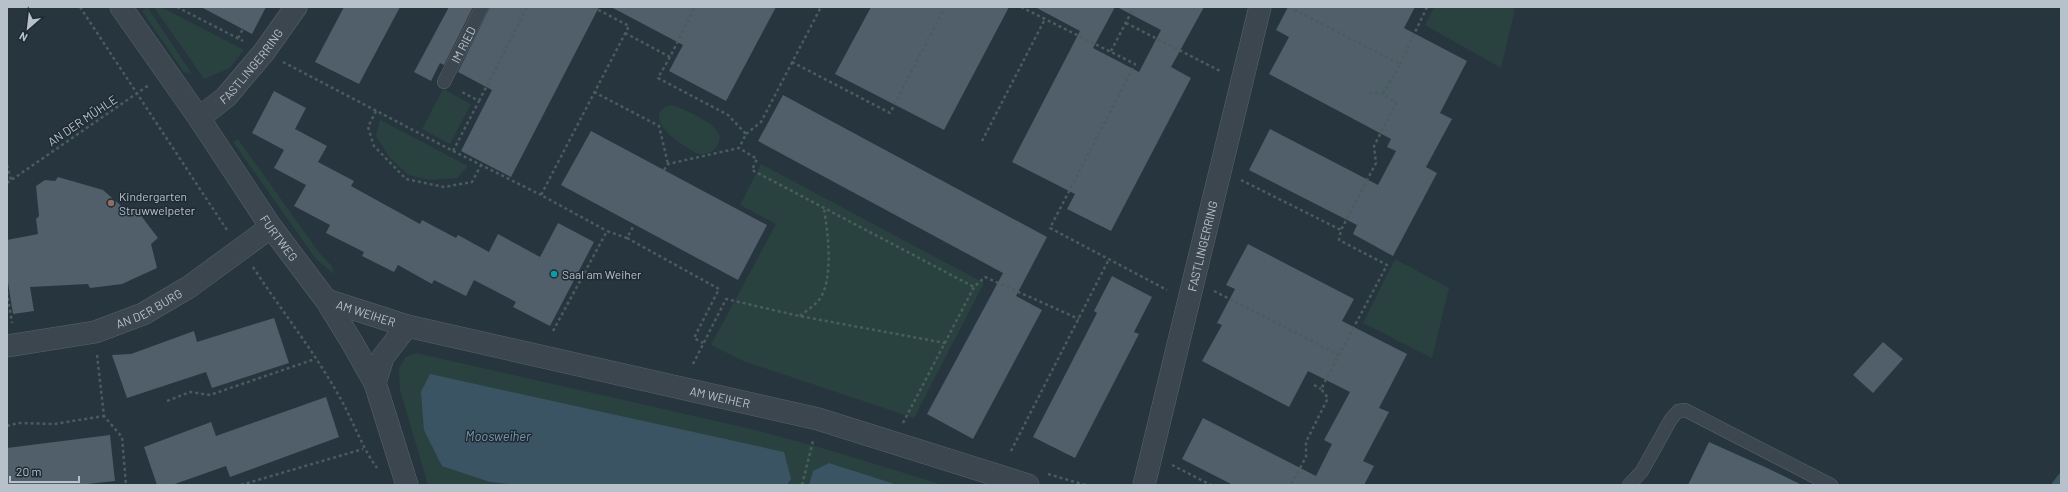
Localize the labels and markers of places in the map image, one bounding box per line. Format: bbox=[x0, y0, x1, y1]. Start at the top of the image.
place label: Kindergarten Struwwelpeter bbox=[119, 189, 196, 217]
marker: Kindergarten Struwwelpeter bbox=[106, 198, 116, 208]
place label: Saal am Weiher bbox=[562, 267, 642, 281]
marker: Saal am Weiher bbox=[549, 269, 559, 279]

